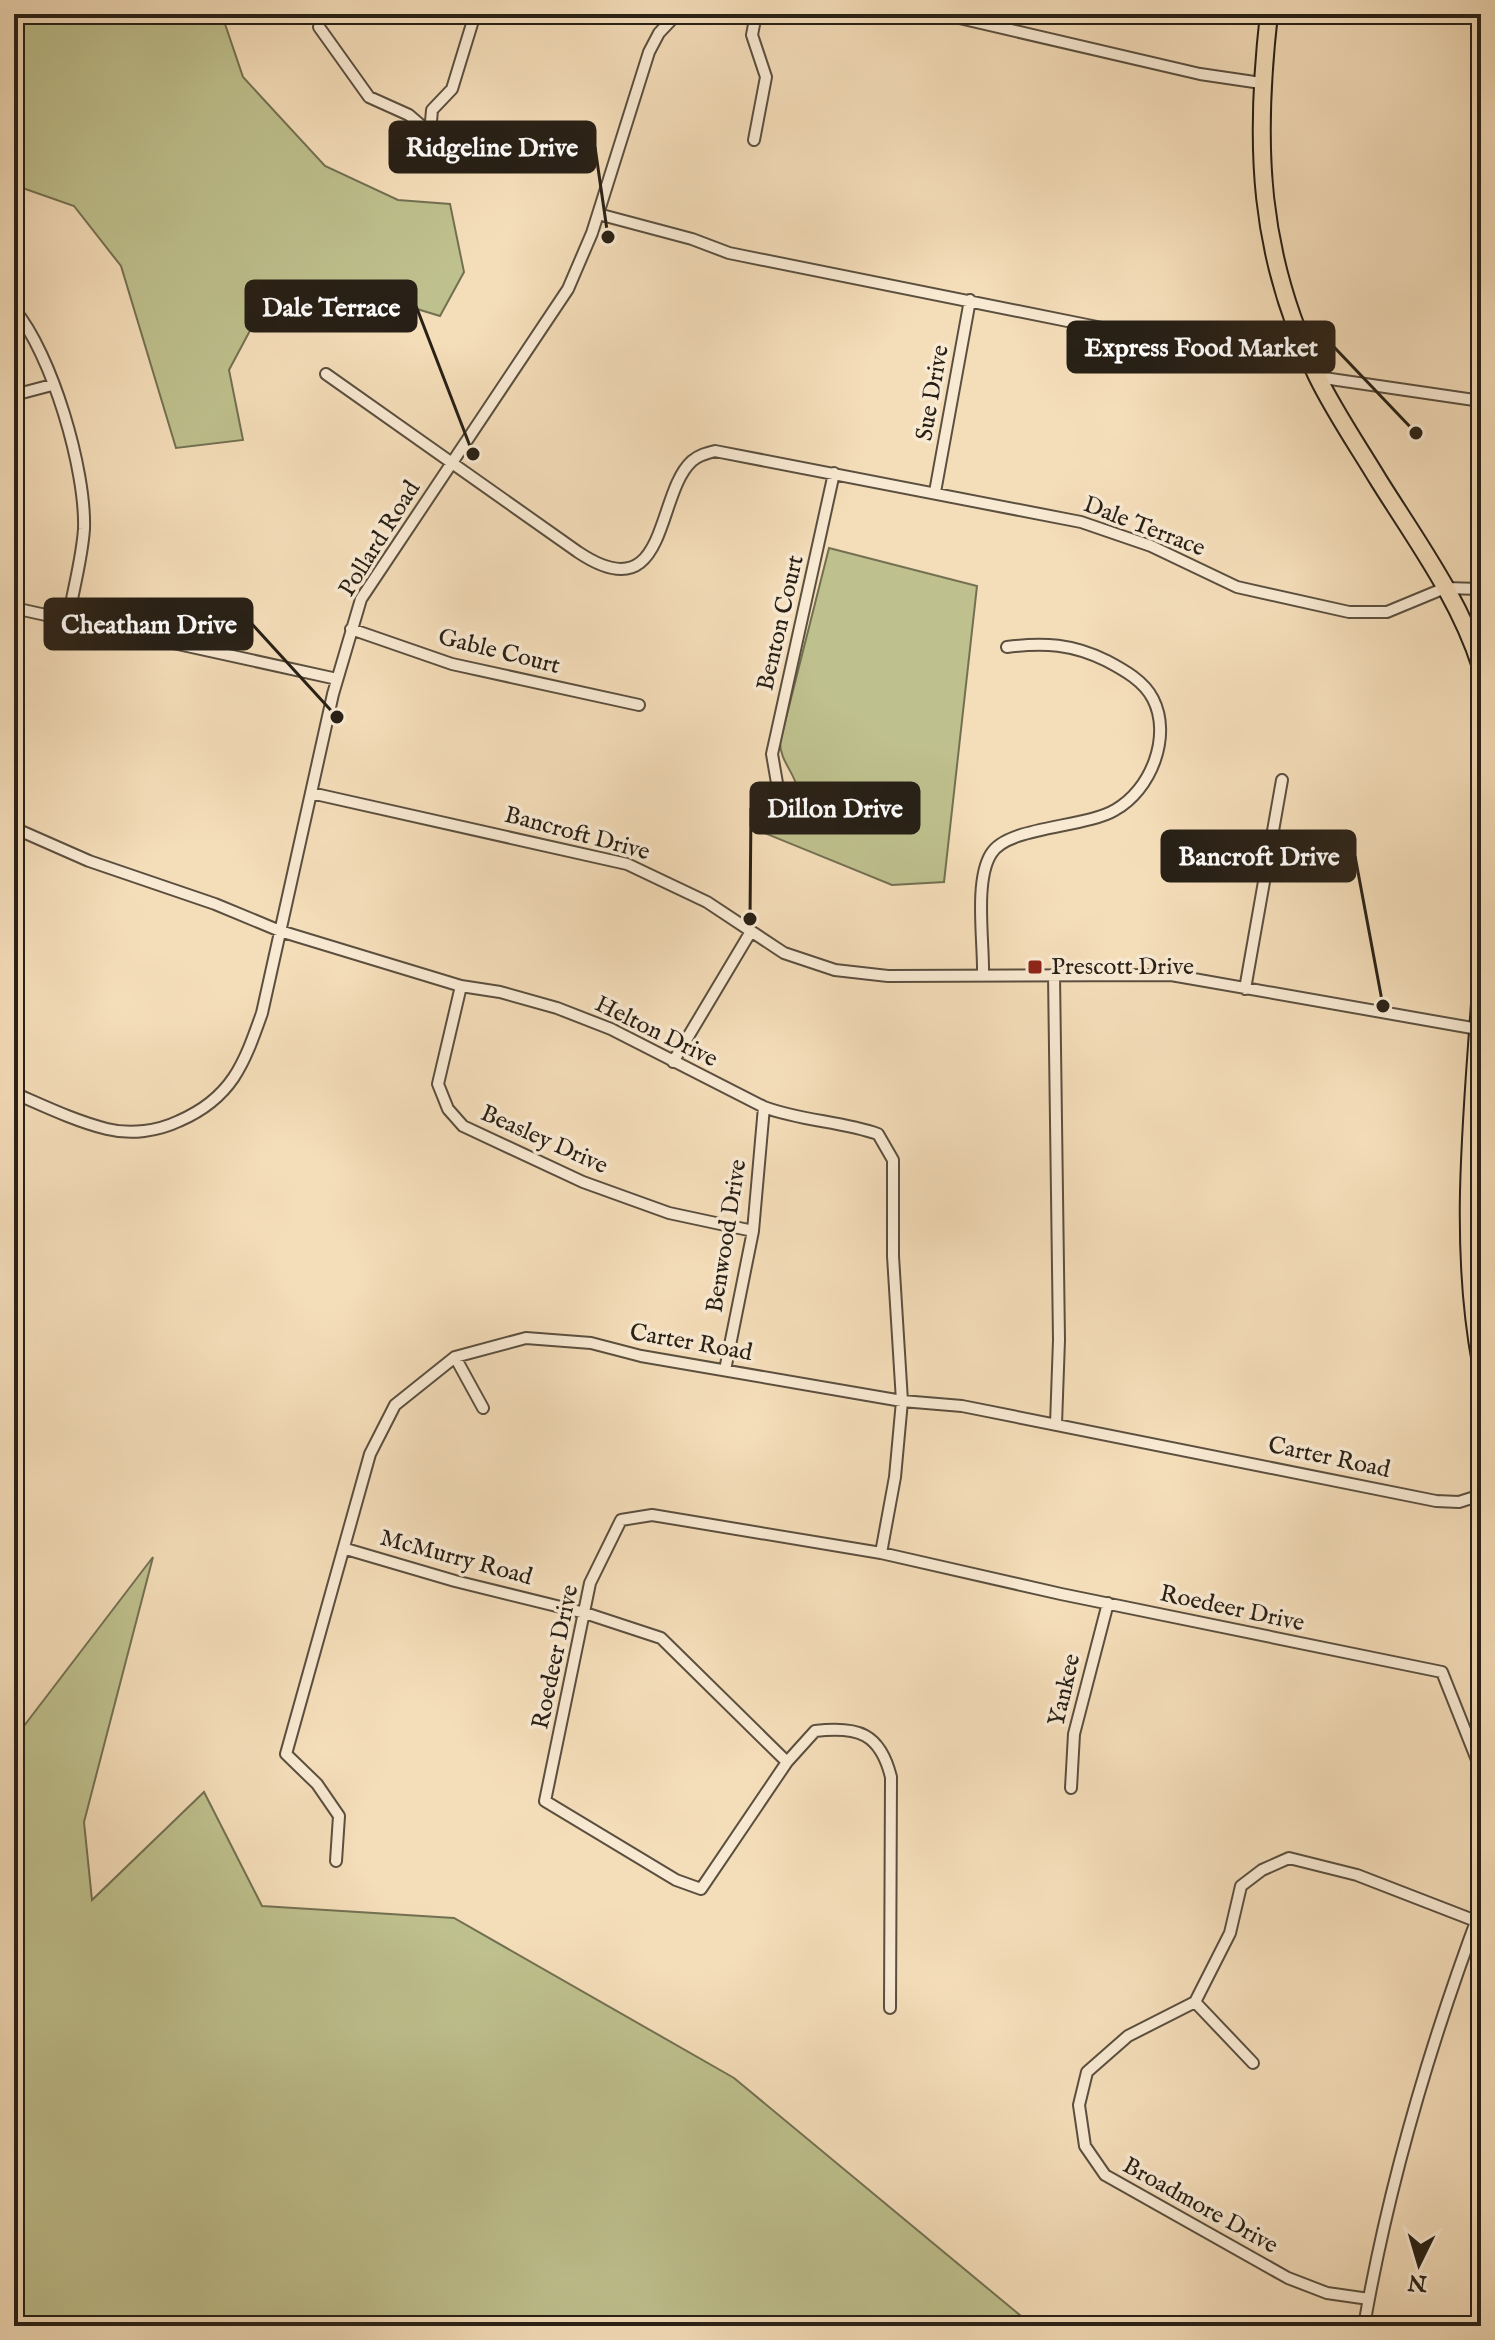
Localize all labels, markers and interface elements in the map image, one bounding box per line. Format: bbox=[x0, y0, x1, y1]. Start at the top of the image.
callout: Ridgeline Drive bbox=[390, 122, 595, 172]
text: Ridgeline Drive bbox=[406, 132, 578, 165]
callout: Dale Terrace bbox=[246, 281, 416, 331]
text: Dale Terrace bbox=[262, 292, 400, 325]
callout: Express Food Market bbox=[1068, 322, 1334, 372]
text: Express Food Market bbox=[1084, 332, 1318, 365]
street label: Sue Drive bbox=[909, 343, 957, 443]
street label: Pollard Road bbox=[332, 475, 428, 603]
street label: Dale Terrace bbox=[1079, 490, 1209, 564]
street label: Benton Court bbox=[750, 552, 812, 694]
callout: Cheatham Drive bbox=[45, 599, 252, 649]
text: Cheatham Drive bbox=[61, 609, 237, 642]
street label: Gable Court bbox=[435, 622, 563, 682]
callout: Dillon Drive bbox=[751, 783, 919, 833]
text: Dillon Drive bbox=[767, 793, 903, 826]
street label: Bancroft Drive bbox=[501, 800, 653, 868]
callout: Bancroft Drive bbox=[1162, 831, 1355, 881]
text: Bancroft Drive bbox=[1178, 841, 1340, 874]
place label: Prescott Drive bbox=[1051, 952, 1194, 983]
marker: Prescott Drive bbox=[1026, 958, 1044, 976]
street label: Helton Drive bbox=[590, 989, 722, 1075]
street label: Beasley Drive bbox=[476, 1098, 612, 1182]
street label: Benwood Drive bbox=[700, 1157, 754, 1315]
street label: Carter Road bbox=[627, 1317, 755, 1369]
street label: Carter Road bbox=[1265, 1430, 1393, 1486]
street label: McMurry Road bbox=[377, 1523, 536, 1593]
street label: Roedeer Drive bbox=[1157, 1579, 1307, 1639]
street label: Roedeer Drive bbox=[526, 1582, 586, 1732]
street label: Yankee bbox=[1042, 1651, 1088, 1729]
street label: Broadmore Drive bbox=[1117, 2150, 1283, 2262]
north arrow bbox=[1379, 2224, 1459, 2304]
text: N bbox=[1407, 2267, 1429, 2297]

